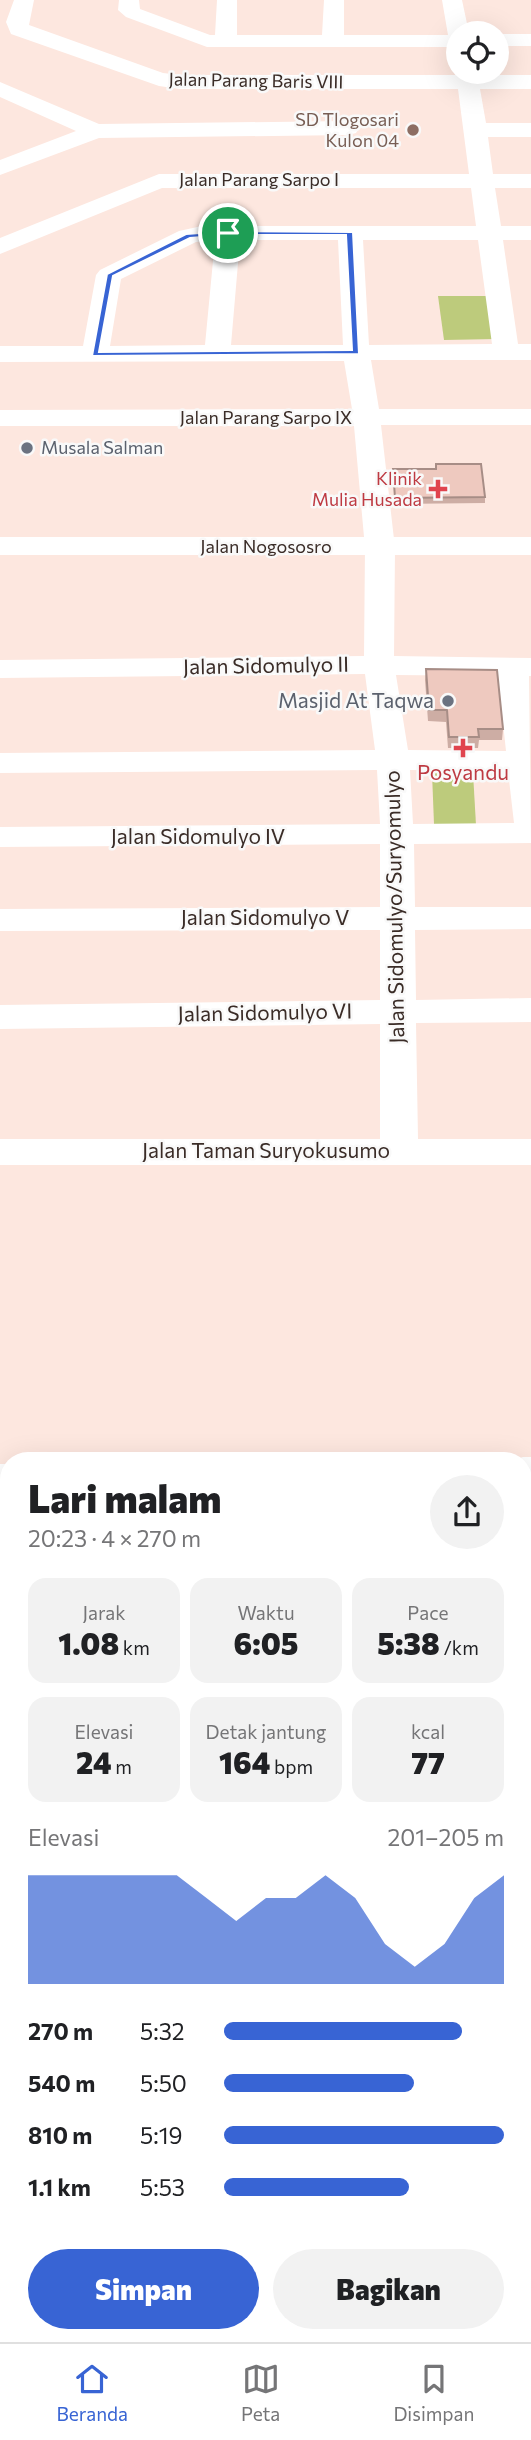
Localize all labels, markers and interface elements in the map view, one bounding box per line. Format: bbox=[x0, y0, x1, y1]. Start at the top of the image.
map controls bbox=[446, 21, 509, 84]
button: locate bbox=[446, 21, 509, 84]
street label: Jalan Parang Baris VIII bbox=[168, 67, 344, 93]
place label: SD Tlogosari Kulon 04 bbox=[295, 108, 399, 151]
marker: SD Tlogosari Kulon 04 bbox=[405, 122, 421, 138]
street label: Jalan Parang Sarpo I bbox=[179, 168, 339, 190]
pin bbox=[198, 203, 258, 263]
icon: arrive bbox=[209, 214, 247, 252]
street label: Jalan Parang Sarpo IX bbox=[180, 406, 352, 428]
place label: Musala Salman bbox=[41, 436, 163, 458]
marker: Musala Salman bbox=[19, 440, 35, 456]
place label: Klinik Mulia Husada bbox=[312, 467, 422, 510]
marker: Klinik Mulia Husada bbox=[428, 479, 448, 499]
street label: Jalan Nogososro bbox=[200, 535, 332, 557]
street label: Jalan Sidomulyo II bbox=[183, 651, 349, 678]
place label: Masjid At Taqwa bbox=[278, 687, 434, 712]
marker: Masjid At Taqwa bbox=[440, 693, 456, 709]
marker: Posyandu bbox=[453, 738, 473, 758]
place label: Posyandu bbox=[417, 759, 509, 784]
street label: Jalan Sidomulyo/Suryomulyo bbox=[379, 770, 408, 1044]
street label: Jalan Sidomulyo IV bbox=[111, 823, 285, 848]
street label: Jalan Sidomulyo V bbox=[181, 904, 349, 929]
street label: Jalan Sidomulyo VI bbox=[177, 997, 352, 1026]
street label: Jalan Taman Suryokusumo bbox=[142, 1137, 390, 1162]
text: Lari malam bbox=[28, 1474, 222, 1521]
button: share bbox=[430, 1475, 504, 1549]
text: 20:23 · 4 × 270 m bbox=[28, 1524, 201, 1552]
text: Jarak bbox=[82, 1601, 126, 1624]
text: Waktu bbox=[237, 1601, 295, 1624]
text: Pace bbox=[407, 1601, 449, 1624]
text: 1.08 bbox=[58, 1624, 119, 1661]
text: 6:05 bbox=[234, 1624, 298, 1661]
text: 5:38 bbox=[377, 1624, 440, 1661]
text: km bbox=[119, 1636, 150, 1659]
text: /km bbox=[440, 1636, 479, 1659]
text: Elevasi bbox=[75, 1720, 133, 1743]
text: Detak jantung bbox=[206, 1720, 326, 1743]
text: kcal bbox=[411, 1720, 445, 1743]
text: 24 bbox=[76, 1743, 112, 1780]
text: 164 bbox=[219, 1743, 270, 1780]
text: 77 bbox=[411, 1743, 445, 1780]
text: m bbox=[112, 1755, 132, 1778]
text: bpm bbox=[270, 1755, 313, 1778]
text: Elevasi bbox=[28, 1823, 99, 1851]
text: 201–205 m bbox=[388, 1823, 504, 1851]
text: 270 m bbox=[28, 2017, 93, 2045]
text: 5:32 bbox=[140, 2017, 184, 2045]
text: 540 m bbox=[28, 2069, 95, 2097]
text: 5:50 bbox=[140, 2069, 187, 2097]
text: 810 m bbox=[28, 2121, 92, 2149]
text: 5:19 bbox=[140, 2121, 182, 2149]
text: 1.1 km bbox=[28, 2173, 91, 2201]
text: 5:53 bbox=[140, 2173, 185, 2201]
button: Simpan bbox=[28, 2249, 259, 2329]
button: Bagikan bbox=[273, 2249, 504, 2329]
tab: Beranda bbox=[57, 2360, 128, 2425]
tab: Peta bbox=[241, 2360, 280, 2425]
tab: Disimpan bbox=[393, 2360, 474, 2425]

